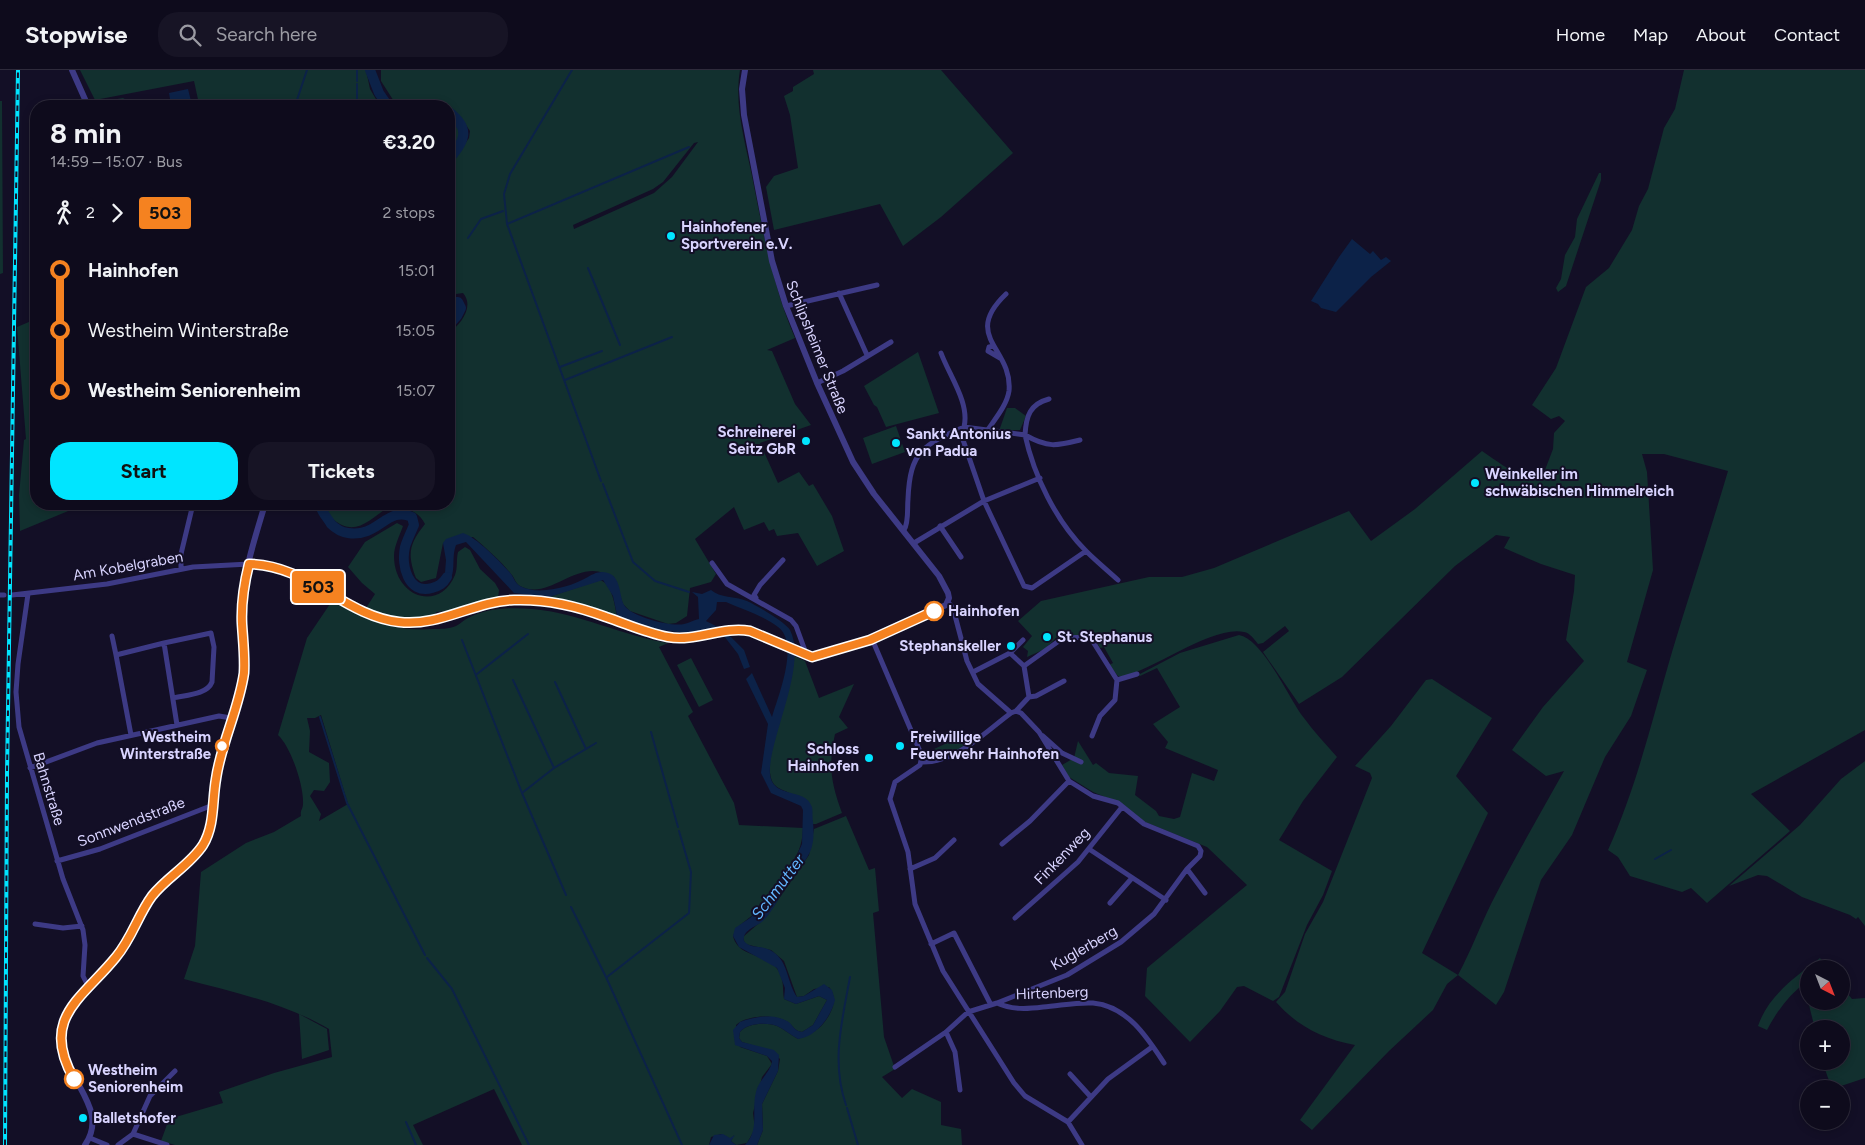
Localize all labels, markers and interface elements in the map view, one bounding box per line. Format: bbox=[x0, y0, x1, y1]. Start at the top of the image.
search box bbox=[158, 12, 508, 57]
text: Stopwise bbox=[25, 20, 128, 49]
icon: search bbox=[176, 21, 204, 49]
text: Search here bbox=[216, 23, 317, 46]
text: Home bbox=[1556, 24, 1605, 46]
text: Map bbox=[1633, 24, 1668, 46]
text: About bbox=[1696, 24, 1746, 46]
text: Contact bbox=[1774, 24, 1840, 46]
text: 8 min bbox=[50, 116, 121, 150]
text: €3.20 bbox=[383, 131, 435, 154]
text: 14:59 – 15:07 · Bus bbox=[50, 152, 182, 171]
icon: walk bbox=[50, 199, 78, 227]
icon: forward bbox=[103, 199, 131, 227]
text: 503 bbox=[149, 202, 181, 224]
text: 2 bbox=[86, 203, 95, 222]
text: 2 stops bbox=[382, 203, 435, 222]
place label: Hainhofener Sportverein e.V. bbox=[681, 218, 793, 253]
marker: Hainhofener Sportverein e.V. bbox=[665, 230, 677, 242]
text: Hainhofen bbox=[88, 259, 179, 282]
text: 15:01 bbox=[398, 261, 435, 280]
street label: Schlipsheimer Straße bbox=[782, 278, 852, 416]
text: Westheim Winterstraße bbox=[88, 319, 289, 342]
text: 15:05 bbox=[396, 321, 435, 340]
text: Westheim Seniorenheim bbox=[88, 379, 301, 402]
text: 15:07 bbox=[396, 381, 435, 400]
place label: Schreinerei Seitz GbR bbox=[717, 423, 796, 458]
place label: Sankt Antonius von Padua bbox=[906, 425, 1011, 460]
marker: Schreinerei Seitz GbR bbox=[800, 435, 812, 447]
marker: Sankt Antonius von Padua bbox=[890, 437, 902, 449]
button: Start bbox=[50, 442, 238, 500]
button: Tickets bbox=[248, 442, 435, 500]
place label: Weinkeller im schwäbischen Himmelreich bbox=[1485, 465, 1674, 500]
marker: Weinkeller im schwäbischen Himmelreich bbox=[1469, 477, 1481, 489]
street label: Am Kobelgraben bbox=[72, 547, 184, 585]
line badge: 503 bbox=[289, 571, 347, 603]
text: 503 bbox=[302, 576, 334, 598]
marker: Hainhofen bbox=[924, 601, 944, 621]
place label: Hainhofen bbox=[948, 602, 1020, 620]
place label: St. Stephanus bbox=[1057, 628, 1152, 646]
marker: St. Stephanus bbox=[1041, 631, 1053, 643]
place label: Stephanskeller bbox=[899, 637, 1001, 655]
marker: Stephanskeller bbox=[1005, 640, 1017, 652]
place label: Westheim Winterstraße bbox=[120, 728, 212, 763]
place label: Freiwillige Feuerwehr Hainhofen bbox=[910, 728, 1059, 763]
marker: Westheim Winterstraße bbox=[215, 739, 229, 753]
place label: Schloss Hainhofen bbox=[787, 740, 859, 775]
marker: Freiwillige Feuerwehr Hainhofen bbox=[894, 740, 906, 752]
street label: Bahnstraße bbox=[29, 750, 69, 828]
marker: Schloss Hainhofen bbox=[863, 752, 875, 764]
street label: Sonnwendstraße bbox=[75, 793, 187, 851]
street label: Finkenweg bbox=[1030, 824, 1094, 888]
water label: Schmutter bbox=[747, 850, 809, 923]
street label: Kuglerberg bbox=[1048, 922, 1120, 974]
north arrow bbox=[1800, 960, 1850, 1010]
map controls bbox=[1800, 960, 1850, 1130]
street label: Hirtenberg bbox=[1015, 983, 1089, 1003]
button: + bbox=[1800, 1020, 1850, 1070]
place label: Westheim Seniorenheim bbox=[88, 1061, 183, 1096]
marker: Westheim Seniorenheim bbox=[64, 1069, 84, 1089]
button: − bbox=[1800, 1080, 1850, 1130]
place label: Balletshofer bbox=[93, 1109, 176, 1127]
marker: Balletshofer bbox=[77, 1112, 89, 1124]

